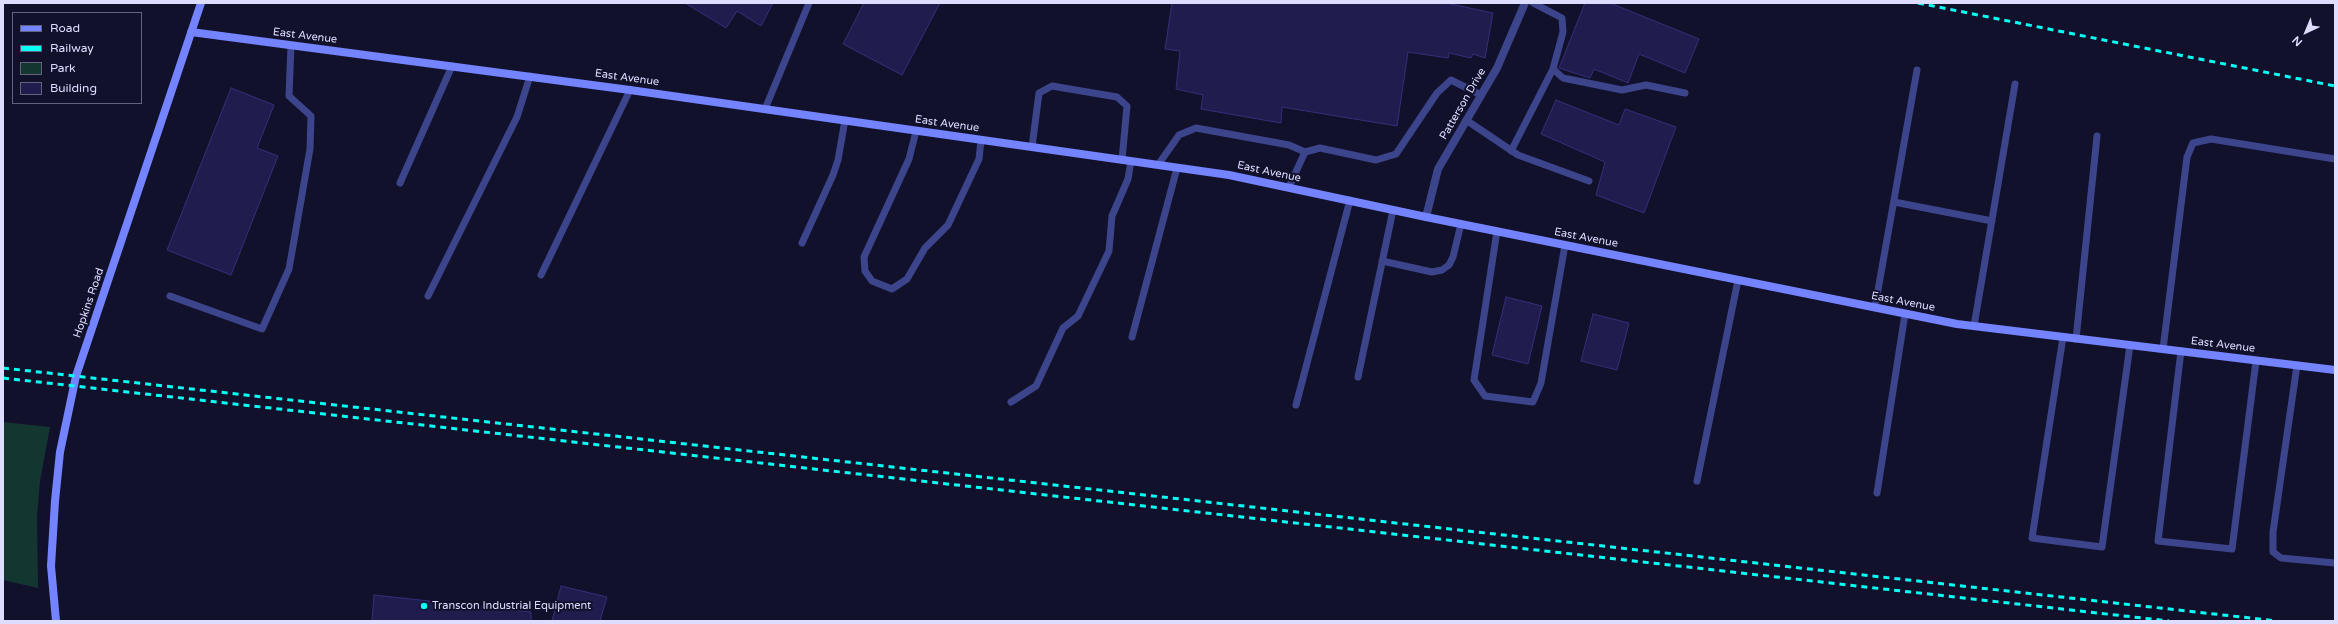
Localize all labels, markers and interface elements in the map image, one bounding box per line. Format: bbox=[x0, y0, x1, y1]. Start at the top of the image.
legend bbox=[12, 12, 142, 104]
north arrow bbox=[2286, 12, 2326, 52]
text: Road bbox=[50, 21, 80, 35]
street label: East Avenue bbox=[272, 26, 338, 46]
text: N bbox=[2290, 33, 2305, 49]
text: Railway bbox=[50, 41, 94, 55]
text: Park bbox=[50, 61, 76, 75]
street label: Patterson Drive bbox=[1437, 66, 1489, 142]
street label: East Avenue bbox=[594, 67, 660, 89]
text: Building bbox=[50, 81, 97, 95]
street label: East Avenue bbox=[914, 113, 980, 135]
street label: East Avenue bbox=[1236, 159, 1302, 185]
street label: East Avenue bbox=[1553, 225, 1619, 251]
street label: Hopkins Road bbox=[71, 266, 107, 340]
street label: East Avenue bbox=[1870, 289, 1936, 315]
street label: East Avenue bbox=[2190, 335, 2256, 355]
place label: Transcon Industrial Equipment bbox=[432, 599, 591, 613]
marker: Transcon Industrial Equipment bbox=[419, 601, 429, 611]

